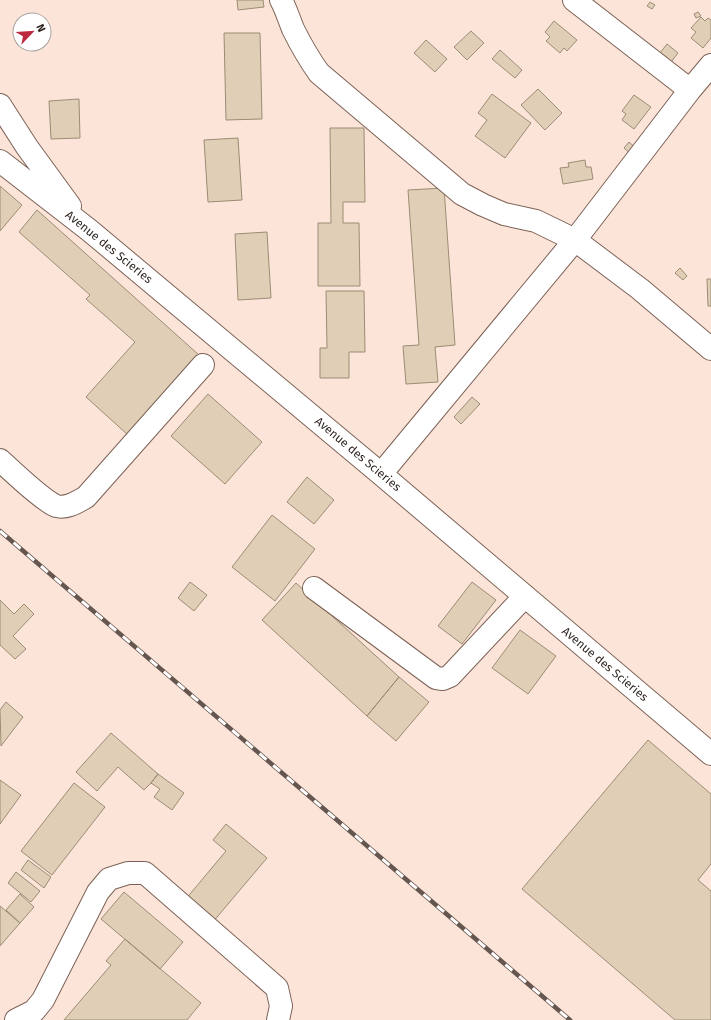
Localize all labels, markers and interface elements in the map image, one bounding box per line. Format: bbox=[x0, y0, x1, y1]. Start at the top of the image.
north arrow bbox=[12, 12, 52, 52]
text: N bbox=[33, 22, 48, 34]
street label: Avenue des Scieries bbox=[63, 208, 156, 287]
street label: Avenue des Scieries bbox=[312, 414, 404, 494]
street label: Avenue des Scieries bbox=[559, 624, 651, 704]

